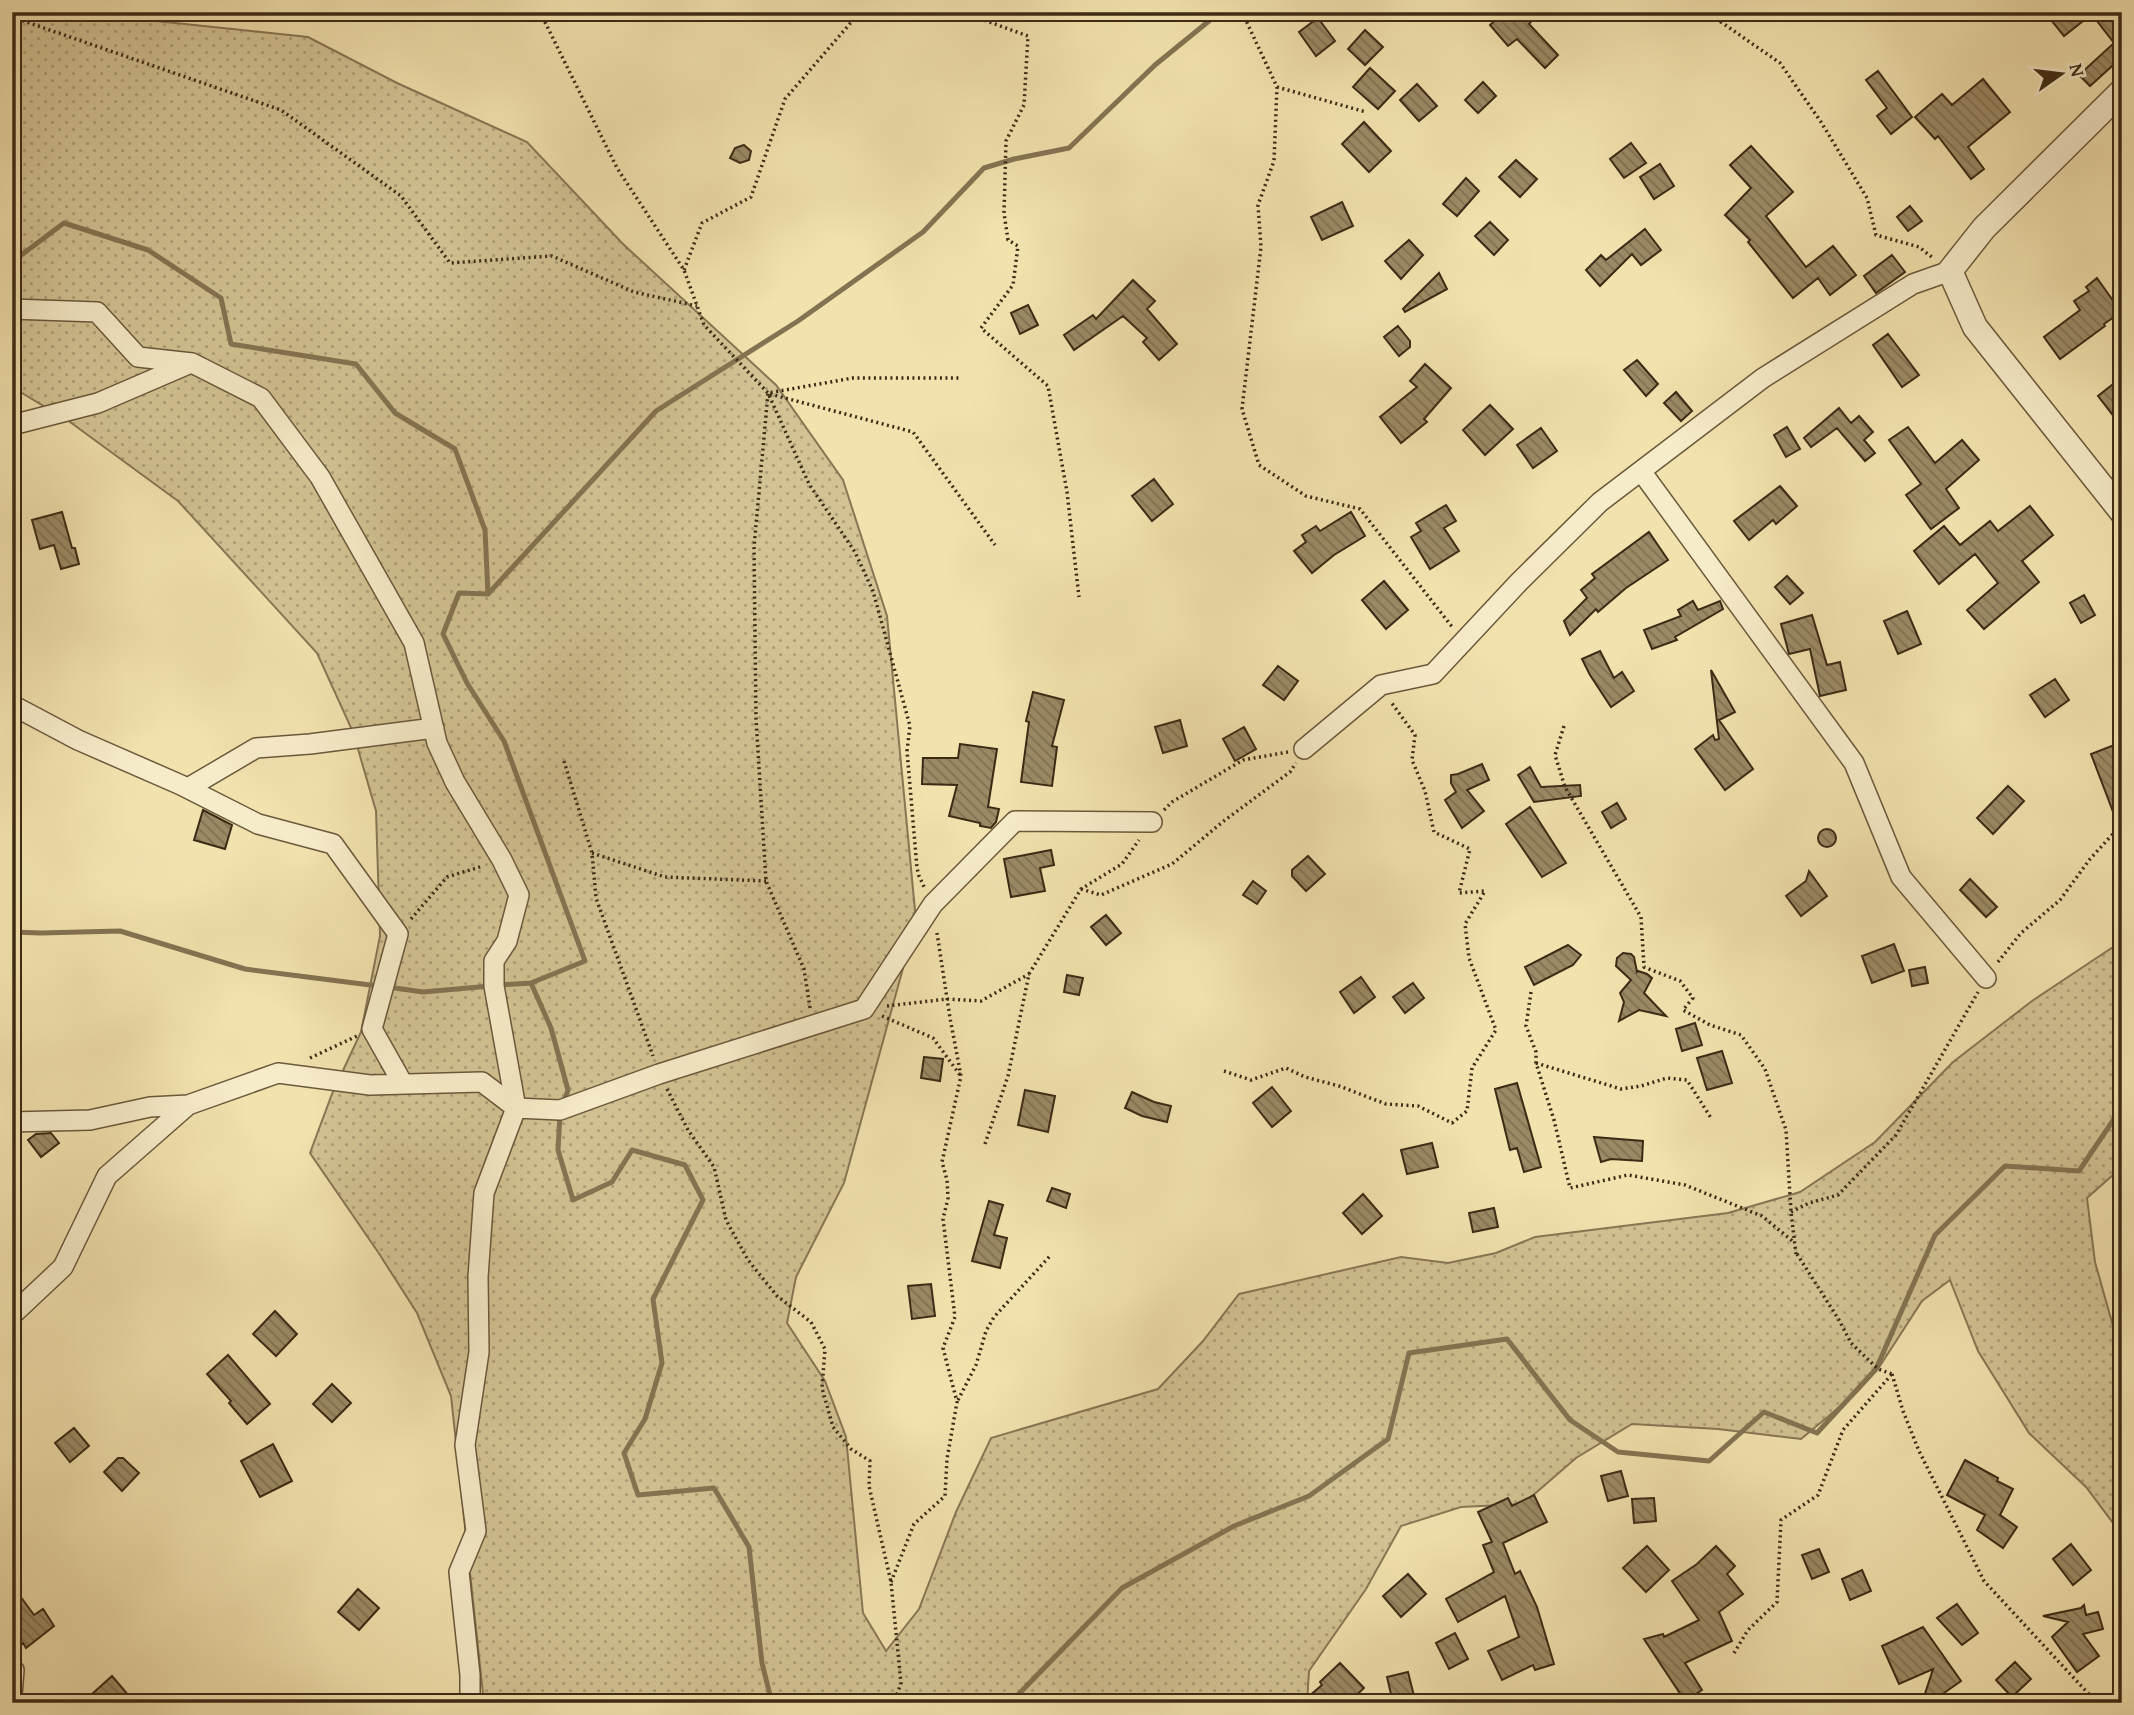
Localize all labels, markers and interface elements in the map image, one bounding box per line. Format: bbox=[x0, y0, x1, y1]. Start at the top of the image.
north arrow bbox=[2025, 38, 2096, 108]
text: N bbox=[2062, 60, 2093, 80]

